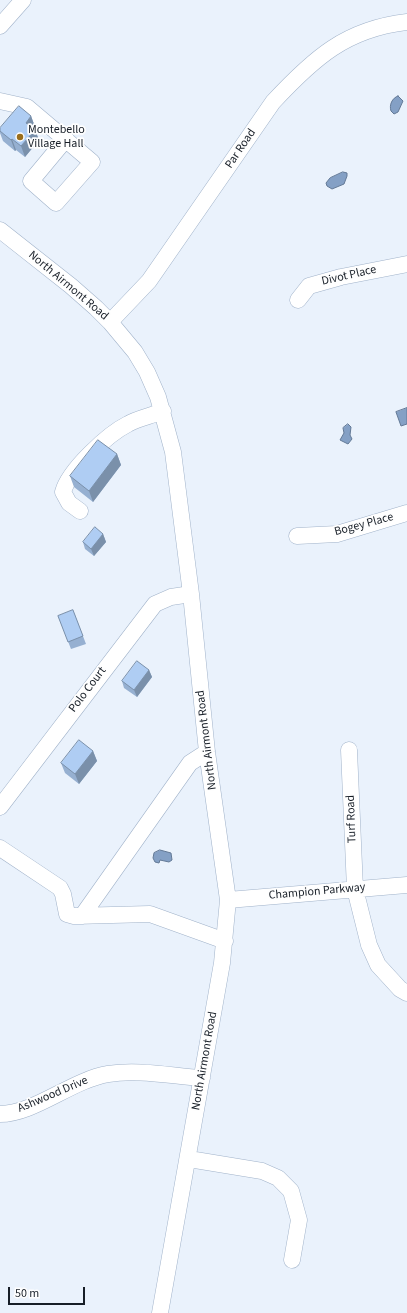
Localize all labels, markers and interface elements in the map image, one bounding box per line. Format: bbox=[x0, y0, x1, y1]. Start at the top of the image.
place label: Montebello Village Hall bbox=[28, 123, 85, 151]
street label: Par Road bbox=[223, 126, 259, 172]
marker: Montebello Village Hall bbox=[15, 132, 25, 142]
street label: North Airmont Road bbox=[25, 248, 111, 324]
street label: Divot Place bbox=[320, 263, 378, 289]
street label: Bogey Place bbox=[333, 510, 395, 540]
street label: Polo Court bbox=[66, 664, 110, 716]
street label: North Airmont Road bbox=[194, 689, 220, 791]
street label: Turf Road bbox=[344, 795, 360, 843]
street label: Champion Parkway bbox=[268, 881, 366, 903]
street label: North Airmont Road bbox=[189, 1010, 221, 1112]
street label: Ashwood Drive bbox=[16, 1074, 90, 1116]
scale bar bbox=[10, 1279, 87, 1305]
text: 50 m bbox=[15, 1285, 39, 1302]

